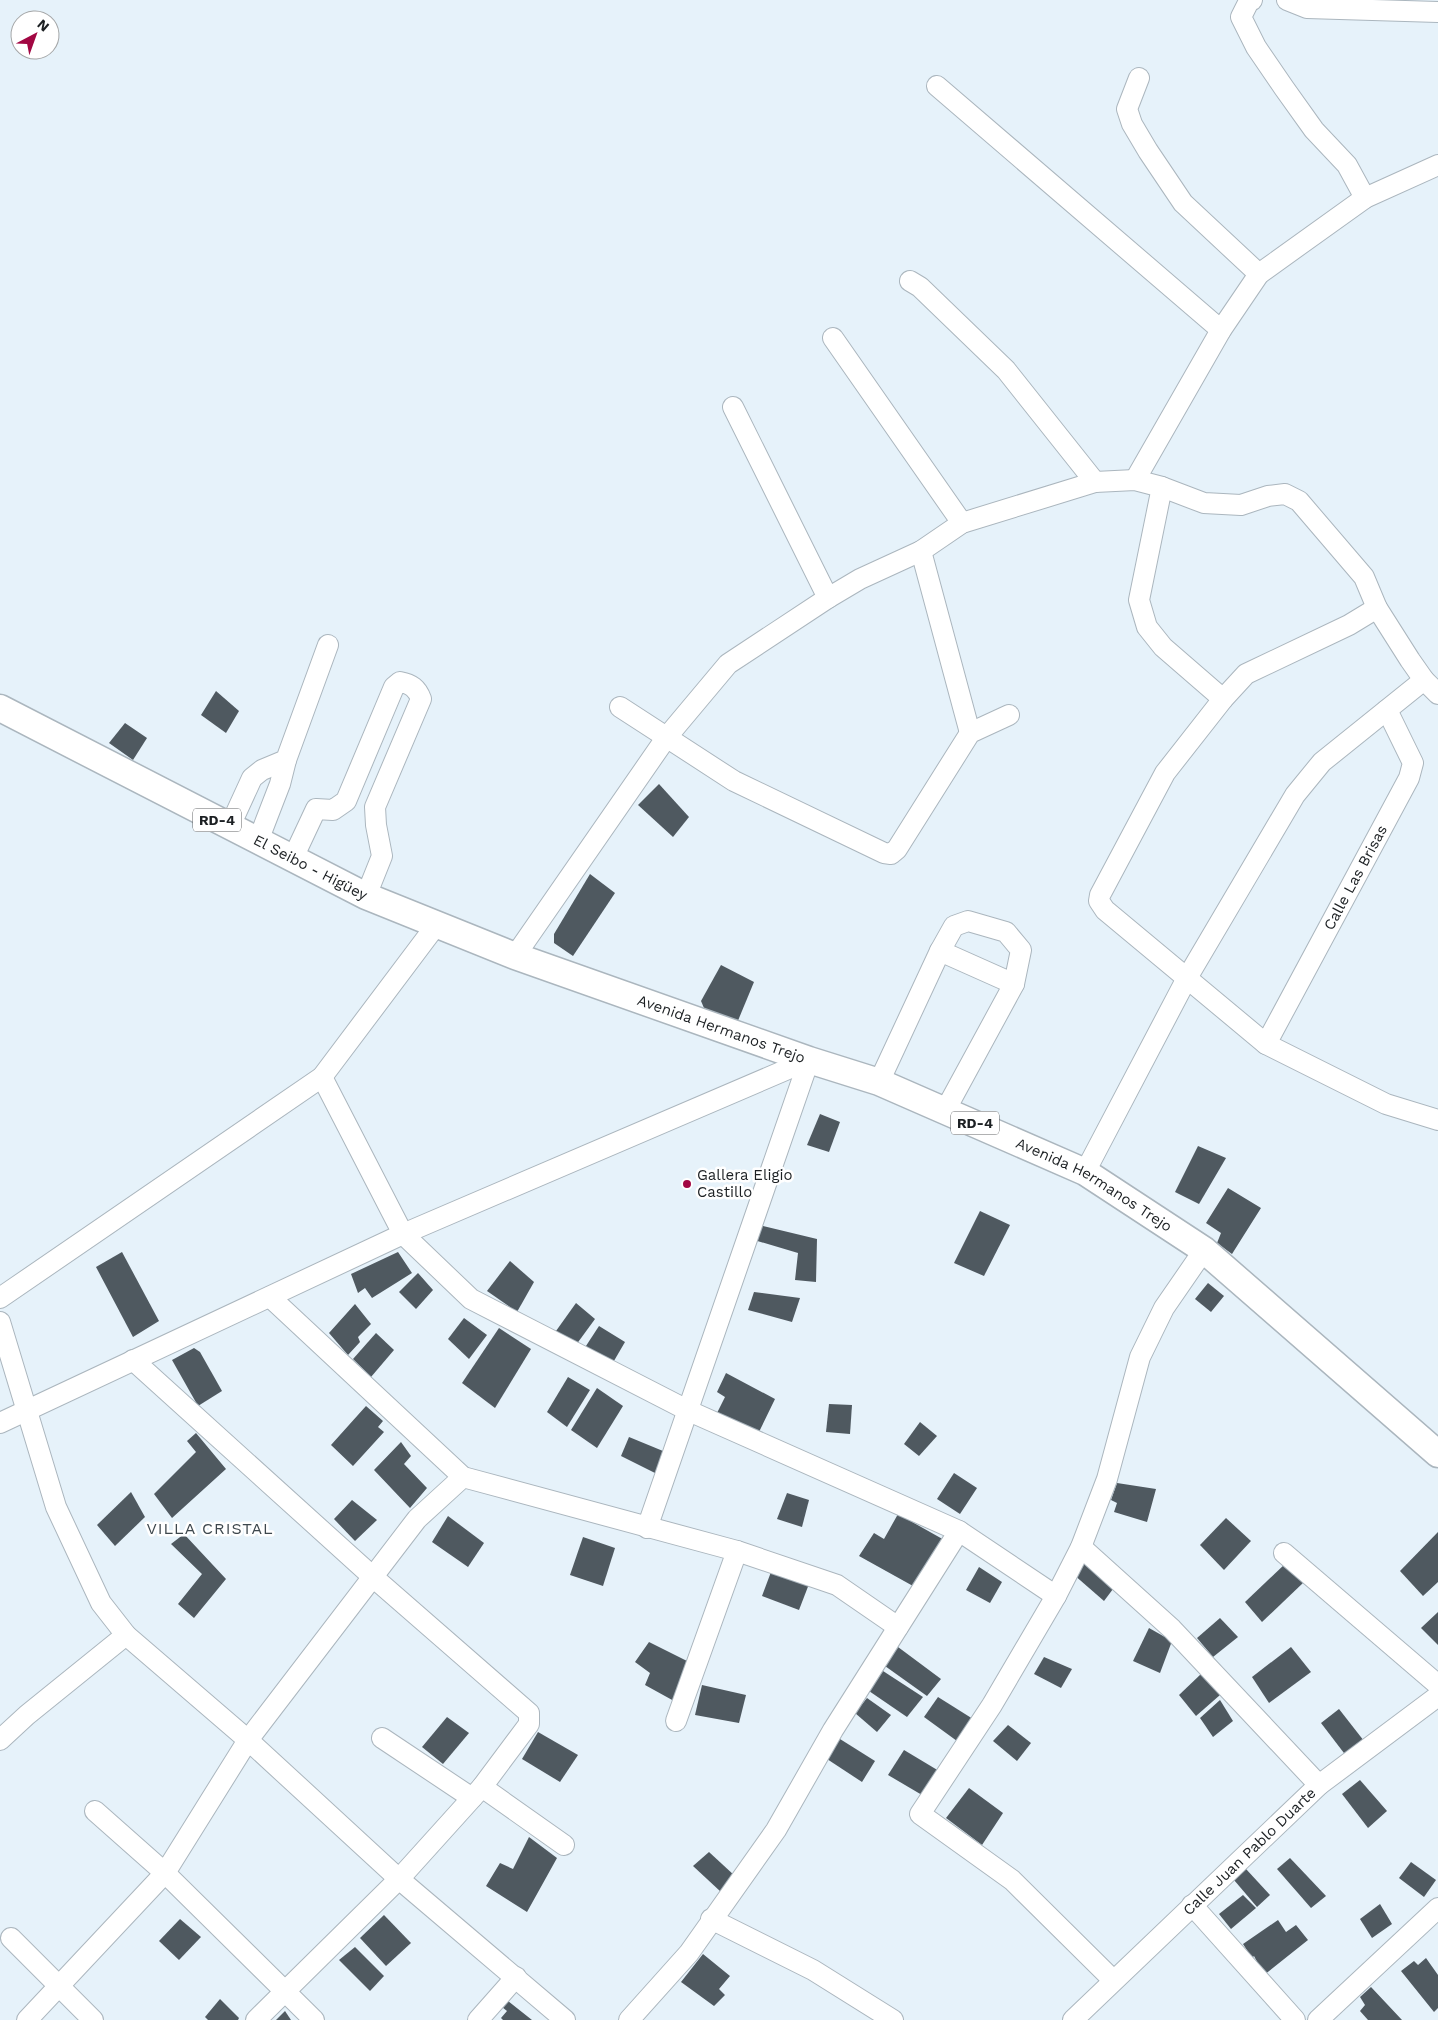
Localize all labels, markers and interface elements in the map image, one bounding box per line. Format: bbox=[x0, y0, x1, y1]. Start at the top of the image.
north arrow bbox=[10, 10, 60, 60]
text: N bbox=[34, 16, 53, 35]
road number: RD-4 bbox=[193, 808, 241, 832]
street label: Calle Las Brisas bbox=[1320, 822, 1391, 933]
street label: El Seibo - Higüey bbox=[250, 831, 371, 904]
street label: Avenida Hermanos Trejo bbox=[635, 991, 808, 1067]
road number: RD-4 bbox=[951, 1112, 999, 1134]
street label: Avenida Hermanos Trejo bbox=[1013, 1134, 1176, 1236]
place label: Gallera Eligio Castillo bbox=[697, 1166, 792, 1201]
marker: Gallera Eligio Castillo bbox=[681, 1178, 693, 1190]
district label: VILLA CRISTAL bbox=[146, 1519, 274, 1538]
street label: Calle Juan Pablo Duarte bbox=[1179, 1784, 1320, 1919]

